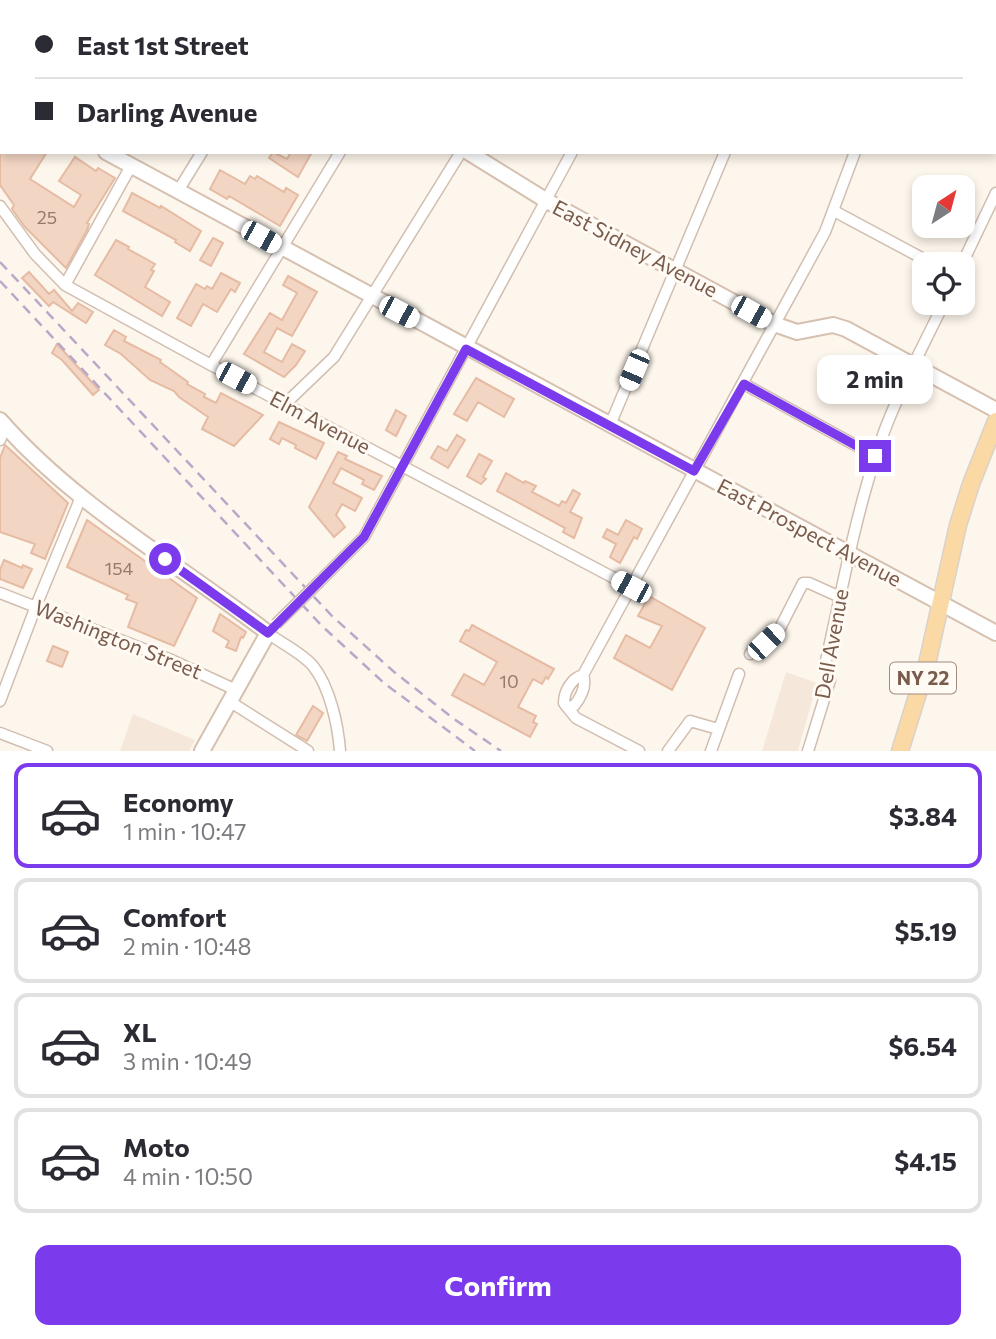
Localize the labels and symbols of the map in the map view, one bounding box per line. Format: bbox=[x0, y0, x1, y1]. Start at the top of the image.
north arrow bbox=[912, 175, 975, 238]
street label: East Sidney Avenue bbox=[549, 194, 722, 302]
house number: 25 bbox=[37, 206, 57, 228]
car bbox=[238, 218, 285, 256]
car bbox=[376, 293, 423, 331]
car bbox=[728, 293, 775, 331]
car bbox=[617, 347, 652, 393]
callout: 2 min bbox=[817, 354, 933, 404]
car bbox=[213, 359, 260, 397]
street label: Elm Avenue bbox=[266, 385, 375, 459]
route end bbox=[859, 440, 891, 472]
street label: East Prospect Avenue bbox=[713, 472, 906, 591]
route start bbox=[149, 543, 181, 575]
house number: 154 bbox=[105, 557, 134, 579]
car bbox=[608, 568, 655, 606]
street label: Dell Avenue bbox=[809, 587, 852, 701]
street label: Washington Street bbox=[31, 594, 206, 684]
car bbox=[744, 620, 789, 664]
road number: NY 22 bbox=[890, 663, 956, 694]
house number: 10 bbox=[499, 670, 519, 692]

